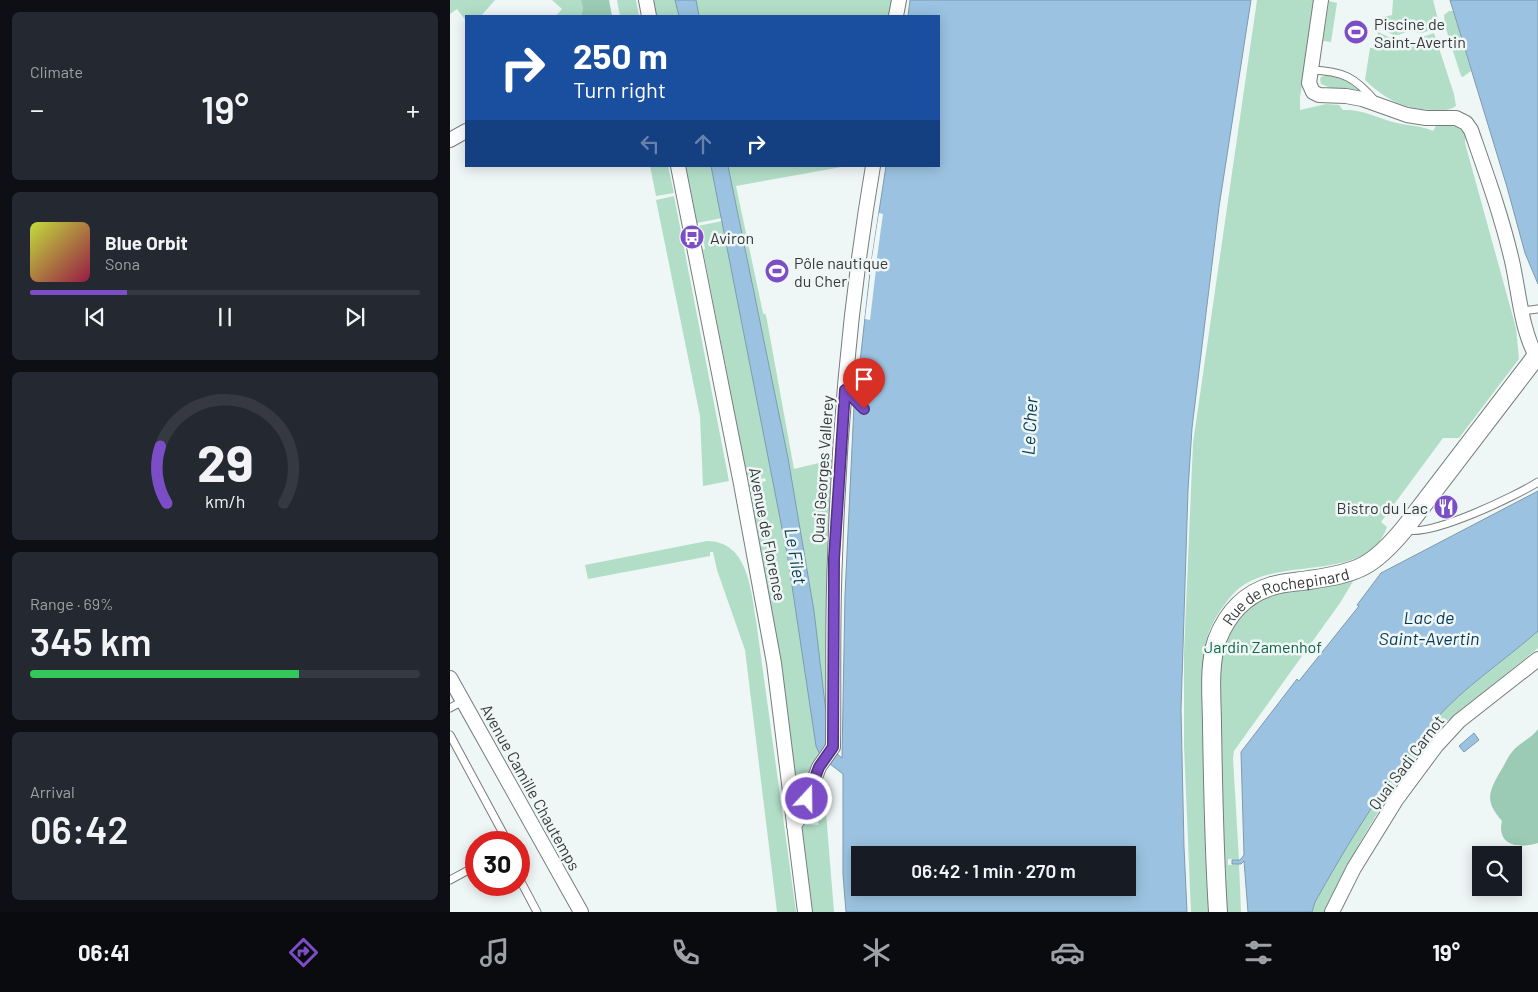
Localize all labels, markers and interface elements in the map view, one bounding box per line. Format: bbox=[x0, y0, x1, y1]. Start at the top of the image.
place label: Piscine de Saint-Avertin bbox=[1374, 14, 1466, 51]
sports icon: Piscine de Saint-Avertin bbox=[1343, 19, 1369, 45]
text: 250 m bbox=[573, 34, 668, 76]
icon: right bbox=[490, 35, 555, 100]
text: Climate bbox=[30, 62, 83, 81]
text: Turn right bbox=[573, 76, 666, 102]
text: 19° bbox=[201, 86, 249, 132]
text: − bbox=[30, 92, 44, 126]
text: + bbox=[406, 92, 420, 126]
icon: left bbox=[636, 130, 664, 158]
icon: ahead bbox=[689, 130, 717, 158]
icon: right bbox=[742, 130, 770, 158]
bus stop icon: Aviron bbox=[679, 224, 705, 250]
place label: Aviron bbox=[710, 228, 754, 247]
text: Blue Orbit bbox=[105, 231, 188, 254]
place label: Pôle nautique du Cher bbox=[794, 253, 888, 290]
text: Sona bbox=[105, 254, 140, 273]
sports icon: Pôle nautique du Cher bbox=[764, 258, 790, 284]
icon: previous bbox=[81, 303, 109, 331]
icon: pause bbox=[211, 303, 239, 331]
icon: next bbox=[341, 303, 369, 331]
pin bbox=[843, 358, 885, 409]
icon: arrive bbox=[850, 365, 878, 393]
street label: Quai Georges Vallerey bbox=[807, 394, 837, 543]
water label: Le Cher bbox=[1016, 396, 1042, 456]
text: 29 bbox=[197, 430, 253, 492]
street label: Avenue de Florence bbox=[746, 466, 790, 602]
text: km/h bbox=[205, 490, 245, 512]
restaurant icon: Bistro du Lac bbox=[1433, 494, 1459, 520]
place label: Bistro du Lac bbox=[1337, 498, 1428, 517]
water label: Le Filet bbox=[780, 526, 812, 586]
street label: Rue de Rochepinard bbox=[1217, 563, 1351, 628]
text: Range · 69% bbox=[30, 594, 114, 613]
water label: Lac de Saint-Avertin bbox=[1379, 606, 1479, 649]
text: 345 km bbox=[30, 618, 152, 664]
park label: Jardin Zamenhof bbox=[1204, 637, 1322, 656]
street label: Avenue Camille Chautemps bbox=[477, 701, 585, 873]
street label: Quai Sadi Carnot bbox=[1364, 711, 1448, 813]
position arrow bbox=[780, 772, 832, 824]
text: Arrival bbox=[30, 782, 75, 801]
text: 06:42 bbox=[30, 806, 128, 852]
speed limit sign: 30 bbox=[465, 831, 530, 896]
map controls bbox=[1472, 846, 1522, 896]
button: search bbox=[1472, 846, 1522, 896]
text: 06:42 · 1 min · 270 m bbox=[911, 859, 1076, 882]
icon: directions bbox=[286, 935, 321, 970]
icon: music bbox=[477, 935, 512, 970]
icon: phone bbox=[668, 935, 703, 970]
icon: climate bbox=[859, 935, 894, 970]
icon: car bbox=[1050, 935, 1085, 970]
icon: filters bbox=[1241, 935, 1276, 970]
text: 06:41 bbox=[78, 939, 129, 965]
text: 19° bbox=[1432, 939, 1460, 965]

